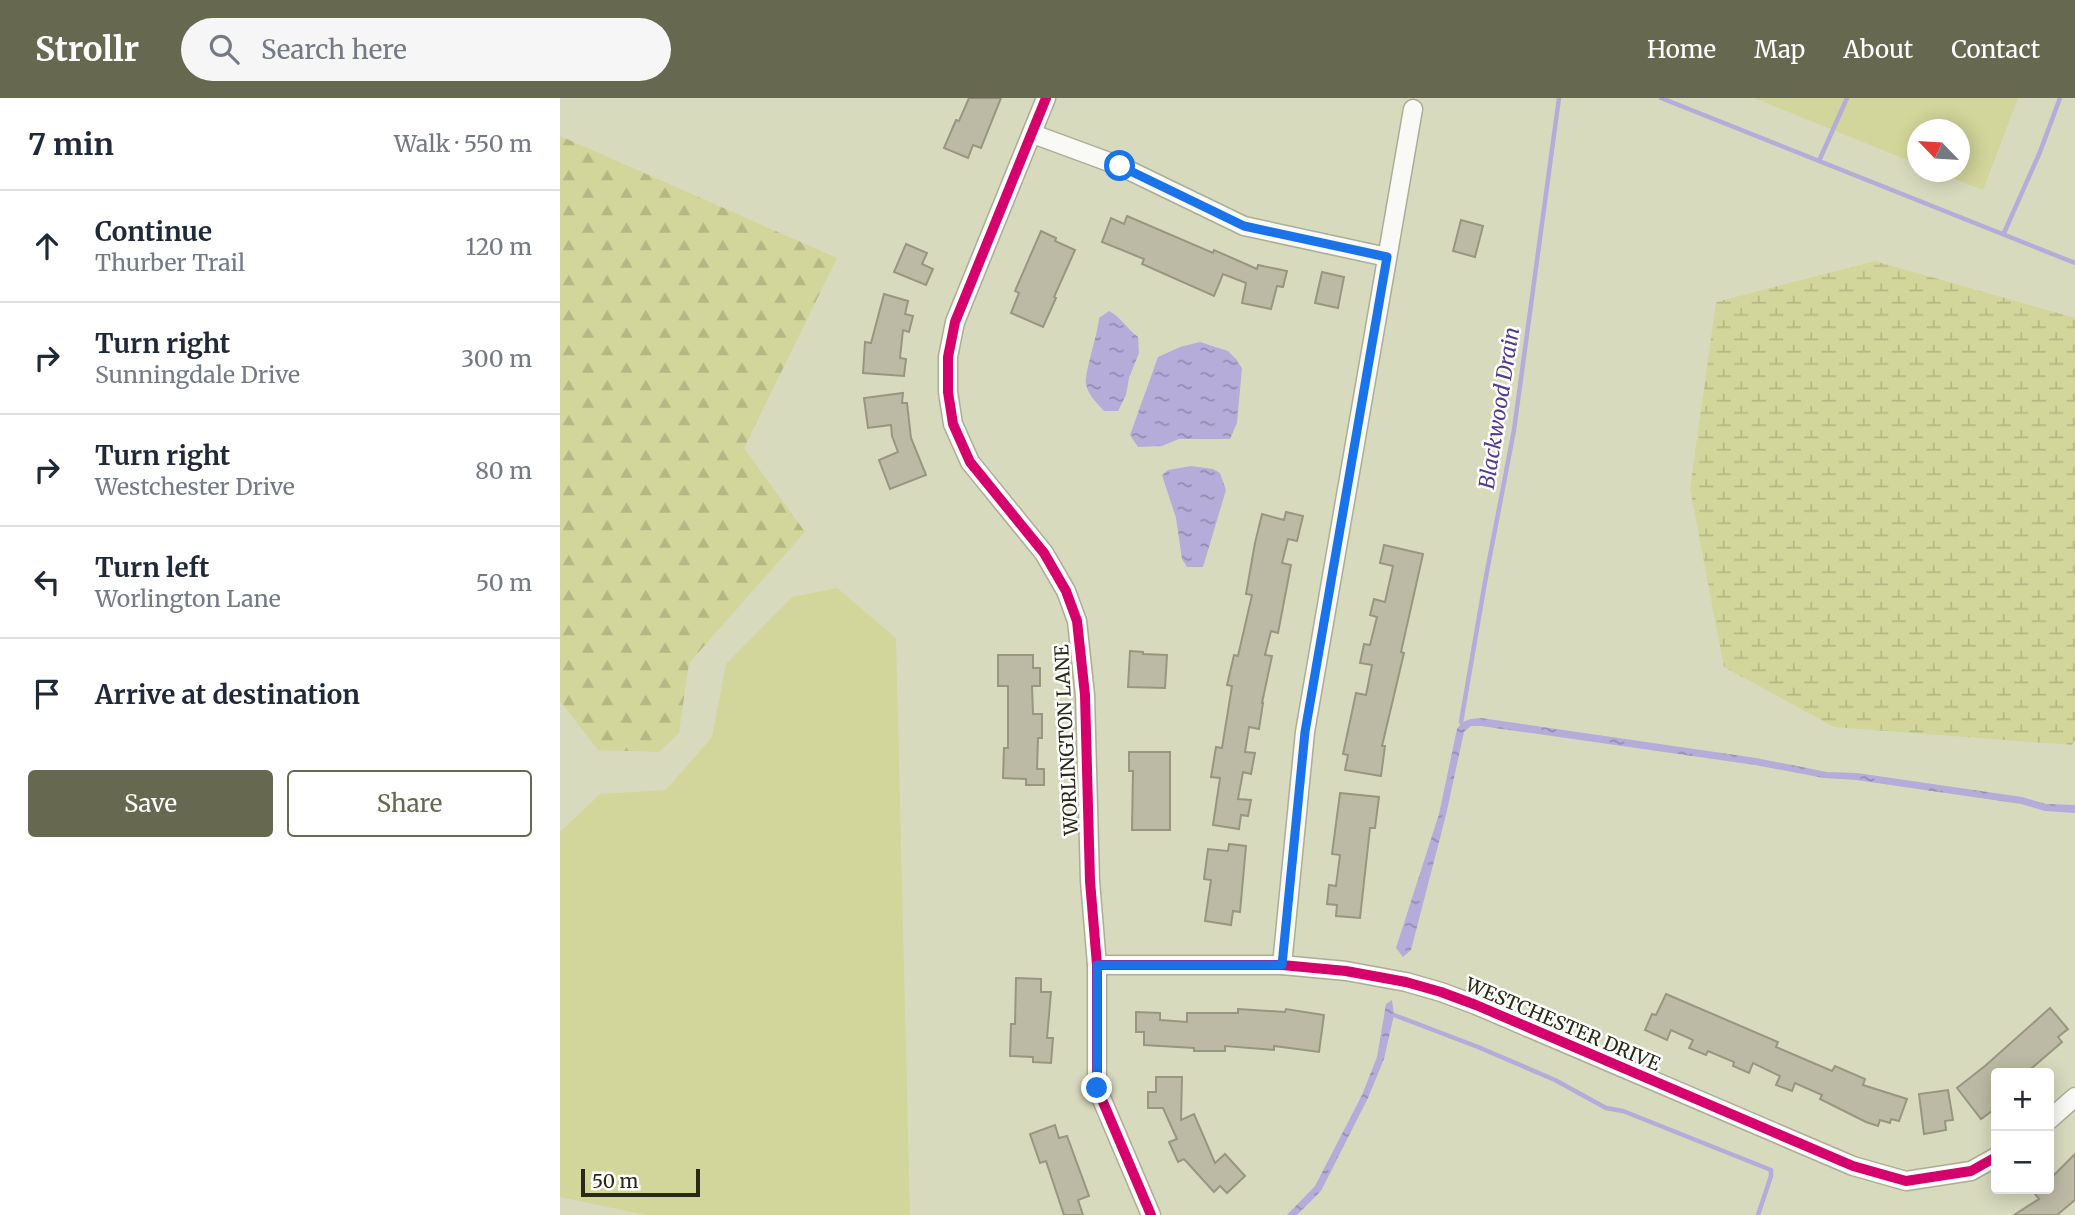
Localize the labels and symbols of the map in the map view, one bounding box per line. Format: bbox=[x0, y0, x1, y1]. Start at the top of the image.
north arrow bbox=[1907, 119, 1970, 182]
route start bbox=[1104, 150, 1135, 181]
water label: Blackwood Drain bbox=[1473, 325, 1525, 491]
street label: WORLINGTON LANE bbox=[1049, 644, 1083, 837]
street label: WESTCHESTER DRIVE bbox=[1461, 972, 1664, 1076]
route end bbox=[1081, 1072, 1112, 1103]
scale bar bbox=[581, 1166, 700, 1198]

